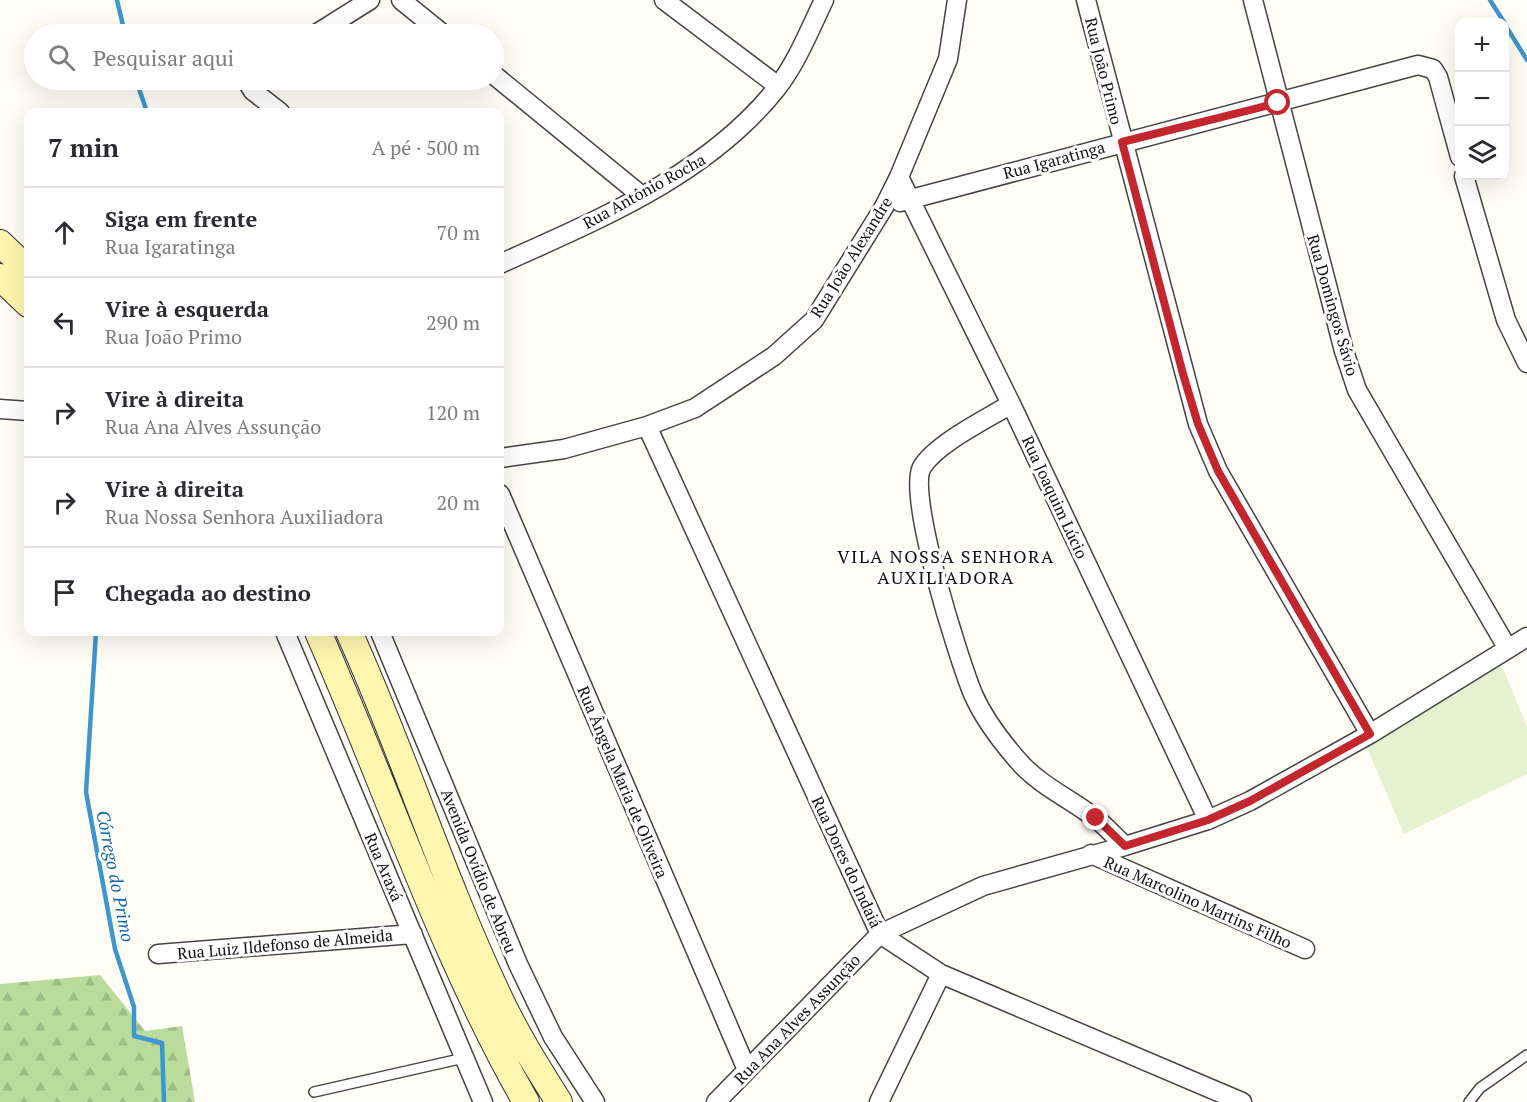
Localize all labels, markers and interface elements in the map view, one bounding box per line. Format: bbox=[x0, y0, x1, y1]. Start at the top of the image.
street label: Rua João Primo bbox=[1080, 15, 1128, 127]
map controls bbox=[1455, 18, 1509, 180]
button: + bbox=[1455, 18, 1509, 72]
search box bbox=[24, 24, 504, 90]
icon: search bbox=[45, 41, 78, 74]
text: Pesquisar aqui bbox=[93, 43, 234, 72]
button: − bbox=[1455, 72, 1509, 126]
route start bbox=[1264, 89, 1290, 115]
button: layers bbox=[1455, 126, 1509, 180]
text: 7 min bbox=[48, 130, 119, 164]
text: A pé · 500 m bbox=[372, 134, 480, 161]
street label: Rua Igaratinga bbox=[1001, 136, 1107, 184]
street label: Rua Antônio Rocha bbox=[579, 148, 709, 234]
street label: Rua João Alexandre bbox=[805, 192, 897, 322]
text: Siga em frente bbox=[105, 204, 257, 233]
icon: ahead bbox=[48, 216, 81, 249]
text: 70 m bbox=[437, 219, 480, 246]
street label: Rua Domingos Sávio bbox=[1302, 232, 1364, 378]
text: Rua Igaratinga bbox=[105, 233, 236, 260]
text: Vire à esquerda bbox=[105, 294, 269, 323]
icon: left bbox=[48, 306, 81, 339]
text: 290 m bbox=[426, 309, 480, 336]
text: Rua João Primo bbox=[105, 323, 242, 350]
text: Vire à direita bbox=[105, 384, 244, 413]
icon: right bbox=[48, 396, 81, 429]
text: 120 m bbox=[426, 399, 480, 426]
text: Rua Ana Alves Assunção bbox=[105, 413, 321, 440]
street label: Rua Joaquim Lúcio bbox=[1017, 432, 1093, 562]
text: Vire à direita bbox=[105, 474, 244, 503]
icon: right bbox=[48, 486, 81, 519]
text: 20 m bbox=[437, 489, 480, 516]
text: Rua Nossa Senhora Auxiliadora bbox=[105, 503, 384, 530]
district label: VILA NOSSA SENHORA AUXILIADORA bbox=[837, 544, 1055, 589]
icon: arrive bbox=[48, 576, 81, 609]
text: Chegada ao destino bbox=[105, 578, 311, 607]
street label: Rua Ângela Maria de Oliveira bbox=[572, 683, 674, 881]
street label: Avenida Ovídio de Abreu bbox=[436, 785, 522, 957]
street label: Rua Dores do Indaiá bbox=[807, 792, 887, 932]
route end bbox=[1082, 804, 1108, 830]
water label: Córrego do Primo bbox=[91, 808, 141, 944]
street label: Rua Araxá bbox=[360, 829, 408, 905]
street label: Rua Marcolino Martins Filho bbox=[1101, 851, 1295, 953]
street label: Rua Luiz Ildefonso de Almeida bbox=[176, 924, 394, 964]
street label: Rua Ana Alves Assunção bbox=[729, 949, 865, 1089]

